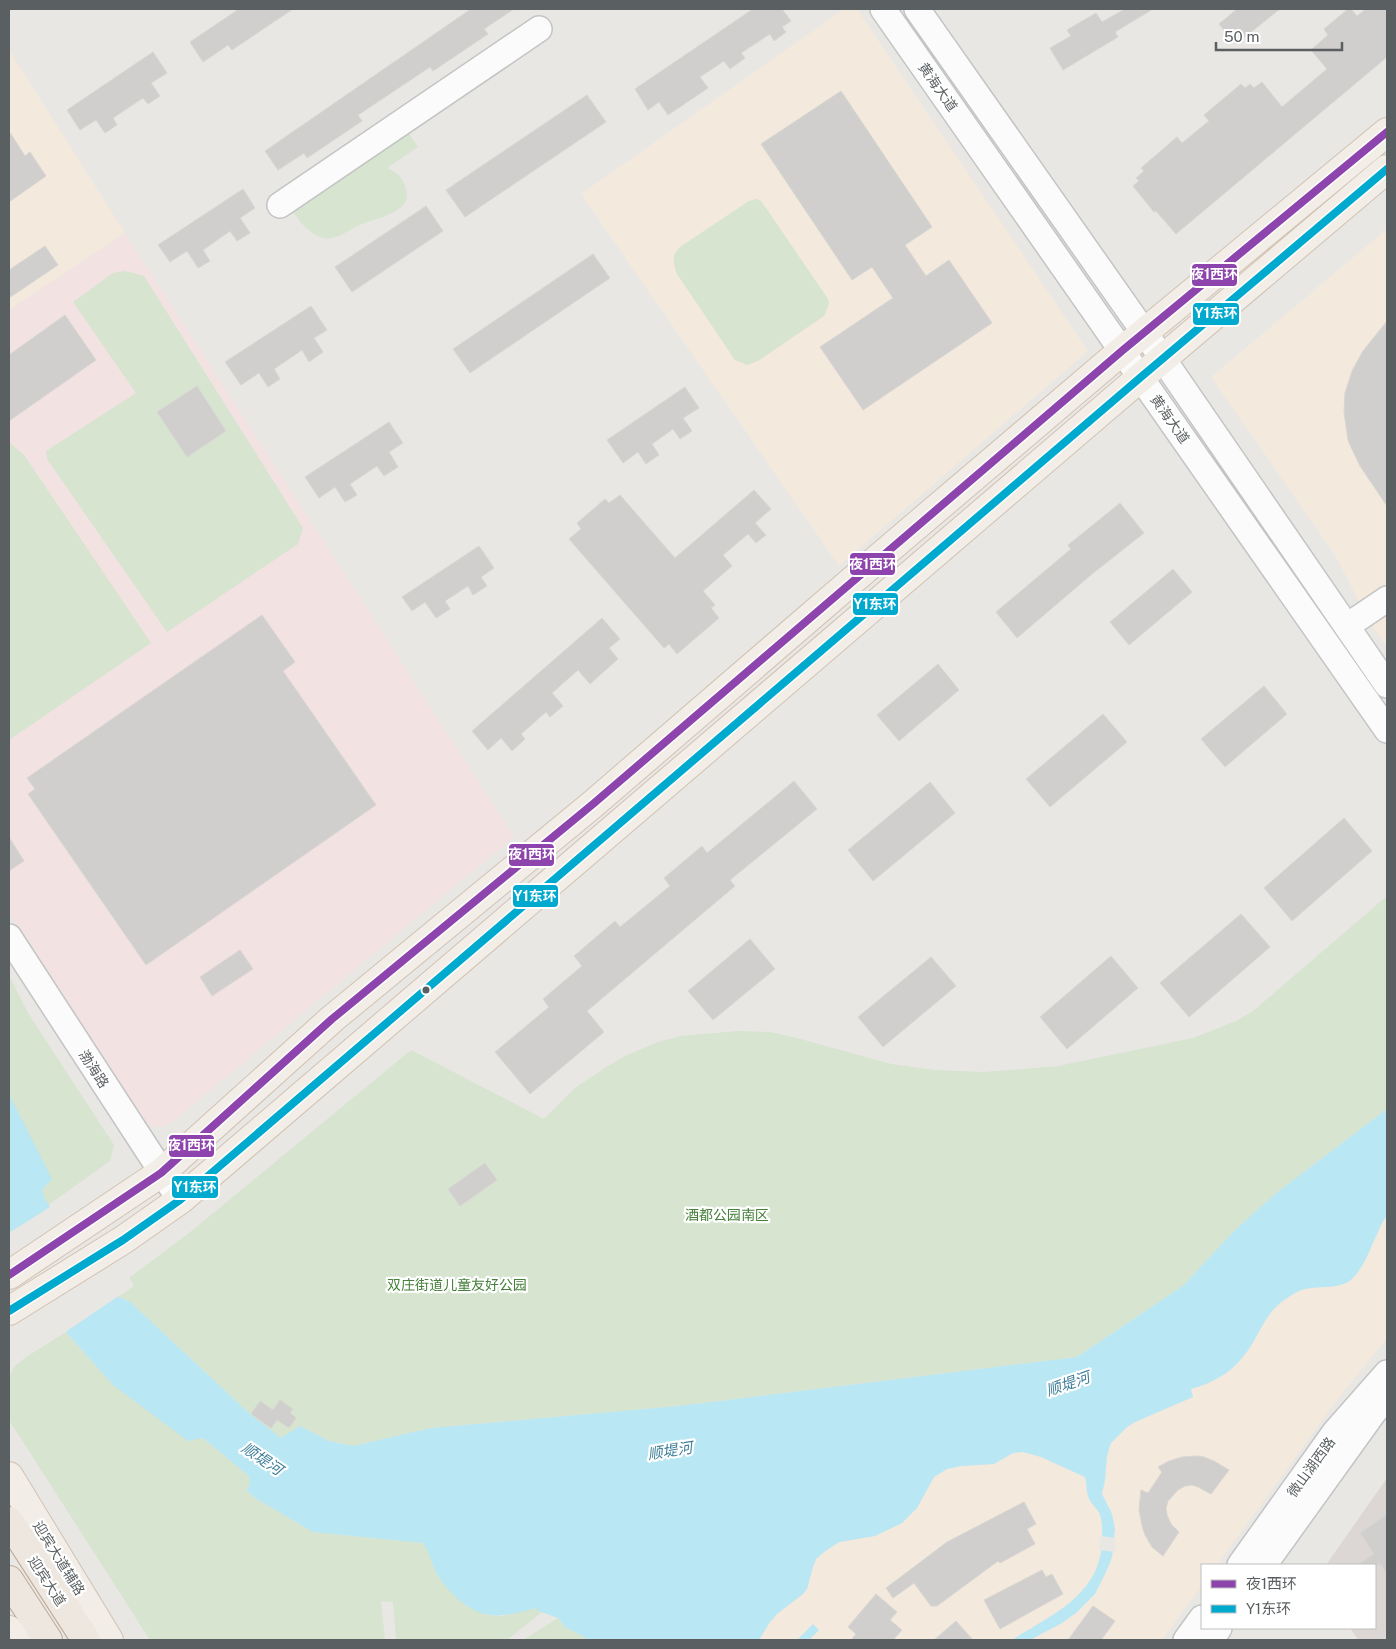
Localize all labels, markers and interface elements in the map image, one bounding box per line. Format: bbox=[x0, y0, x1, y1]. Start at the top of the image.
scale bar bbox=[1216, 20, 1342, 52]
text: 50 m bbox=[1224, 28, 1259, 45]
street label: 黄海大道 bbox=[915, 59, 961, 115]
line badge: 夜1西环 bbox=[1191, 263, 1238, 287]
text: 夜1西环 bbox=[1190, 266, 1238, 282]
line badge: Y1东环 bbox=[1192, 302, 1240, 326]
text: Y1东环 bbox=[1194, 305, 1238, 321]
street label: 黄海大道 bbox=[1147, 391, 1193, 447]
line badge: 夜1西环 bbox=[849, 552, 896, 576]
text: 夜1西环 bbox=[849, 556, 897, 572]
line badge: Y1东环 bbox=[852, 592, 899, 616]
text: Y1东环 bbox=[853, 596, 897, 612]
line badge: 夜1西环 bbox=[508, 843, 555, 867]
text: 夜1西环 bbox=[508, 846, 556, 862]
line badge: Y1东环 bbox=[512, 884, 559, 908]
text: Y1东环 bbox=[513, 888, 557, 904]
unlabelled marker bbox=[421, 985, 431, 995]
street label: 渤海路 bbox=[76, 1047, 112, 1091]
line badge: 夜1西环 bbox=[168, 1134, 215, 1158]
text: 夜1西环 bbox=[167, 1137, 215, 1153]
line badge: Y1东环 bbox=[171, 1175, 219, 1199]
text: Y1东环 bbox=[173, 1179, 217, 1195]
park label: 酒都公园南区 bbox=[685, 1207, 769, 1223]
park label: 双庄街道儿童友好公园 bbox=[387, 1277, 527, 1293]
water label: 顺堤河 bbox=[1044, 1367, 1095, 1399]
street label: 微山湖西路 bbox=[1284, 1434, 1338, 1500]
water label: 顺堤河 bbox=[646, 1438, 696, 1462]
water label: 顺堤河 bbox=[239, 1439, 288, 1480]
street label: 迎宾大道辅路 bbox=[30, 1518, 88, 1598]
street label: 迎宾大道 bbox=[25, 1553, 69, 1609]
legend bbox=[1201, 1564, 1376, 1629]
text: 夜1西环 bbox=[1246, 1575, 1297, 1592]
text: Y1东环 bbox=[1246, 1600, 1291, 1617]

